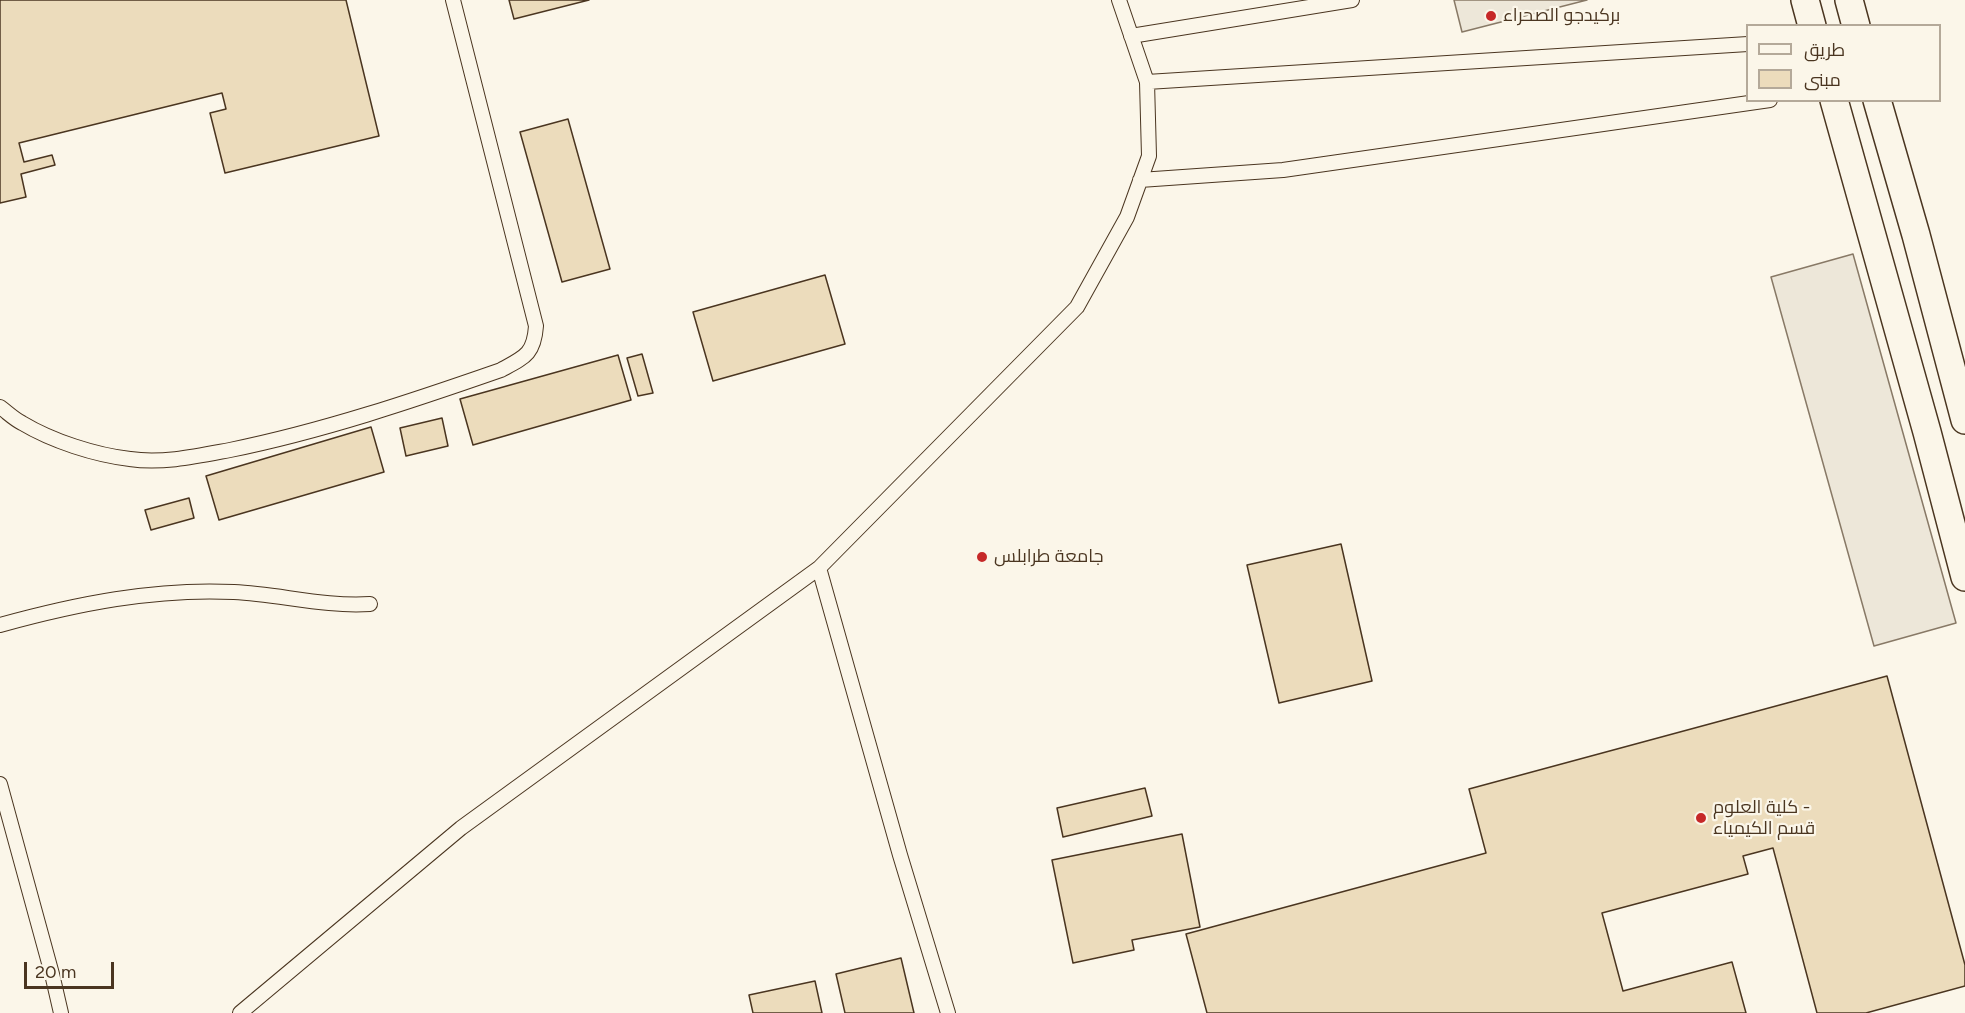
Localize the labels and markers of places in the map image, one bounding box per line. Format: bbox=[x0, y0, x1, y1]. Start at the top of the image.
place label: بركيدجو الصحراء bbox=[1503, 5, 1620, 27]
marker: بركيدجو الصحراء bbox=[1484, 9, 1498, 23]
place label: جامعة طرابلس bbox=[994, 546, 1104, 568]
marker: جامعة طرابلس bbox=[975, 550, 989, 564]
place label: كلية العلوم - قسم الكيمياء bbox=[1713, 797, 1815, 840]
marker: كلية العلوم - قسم الكيمياء bbox=[1694, 811, 1708, 825]

